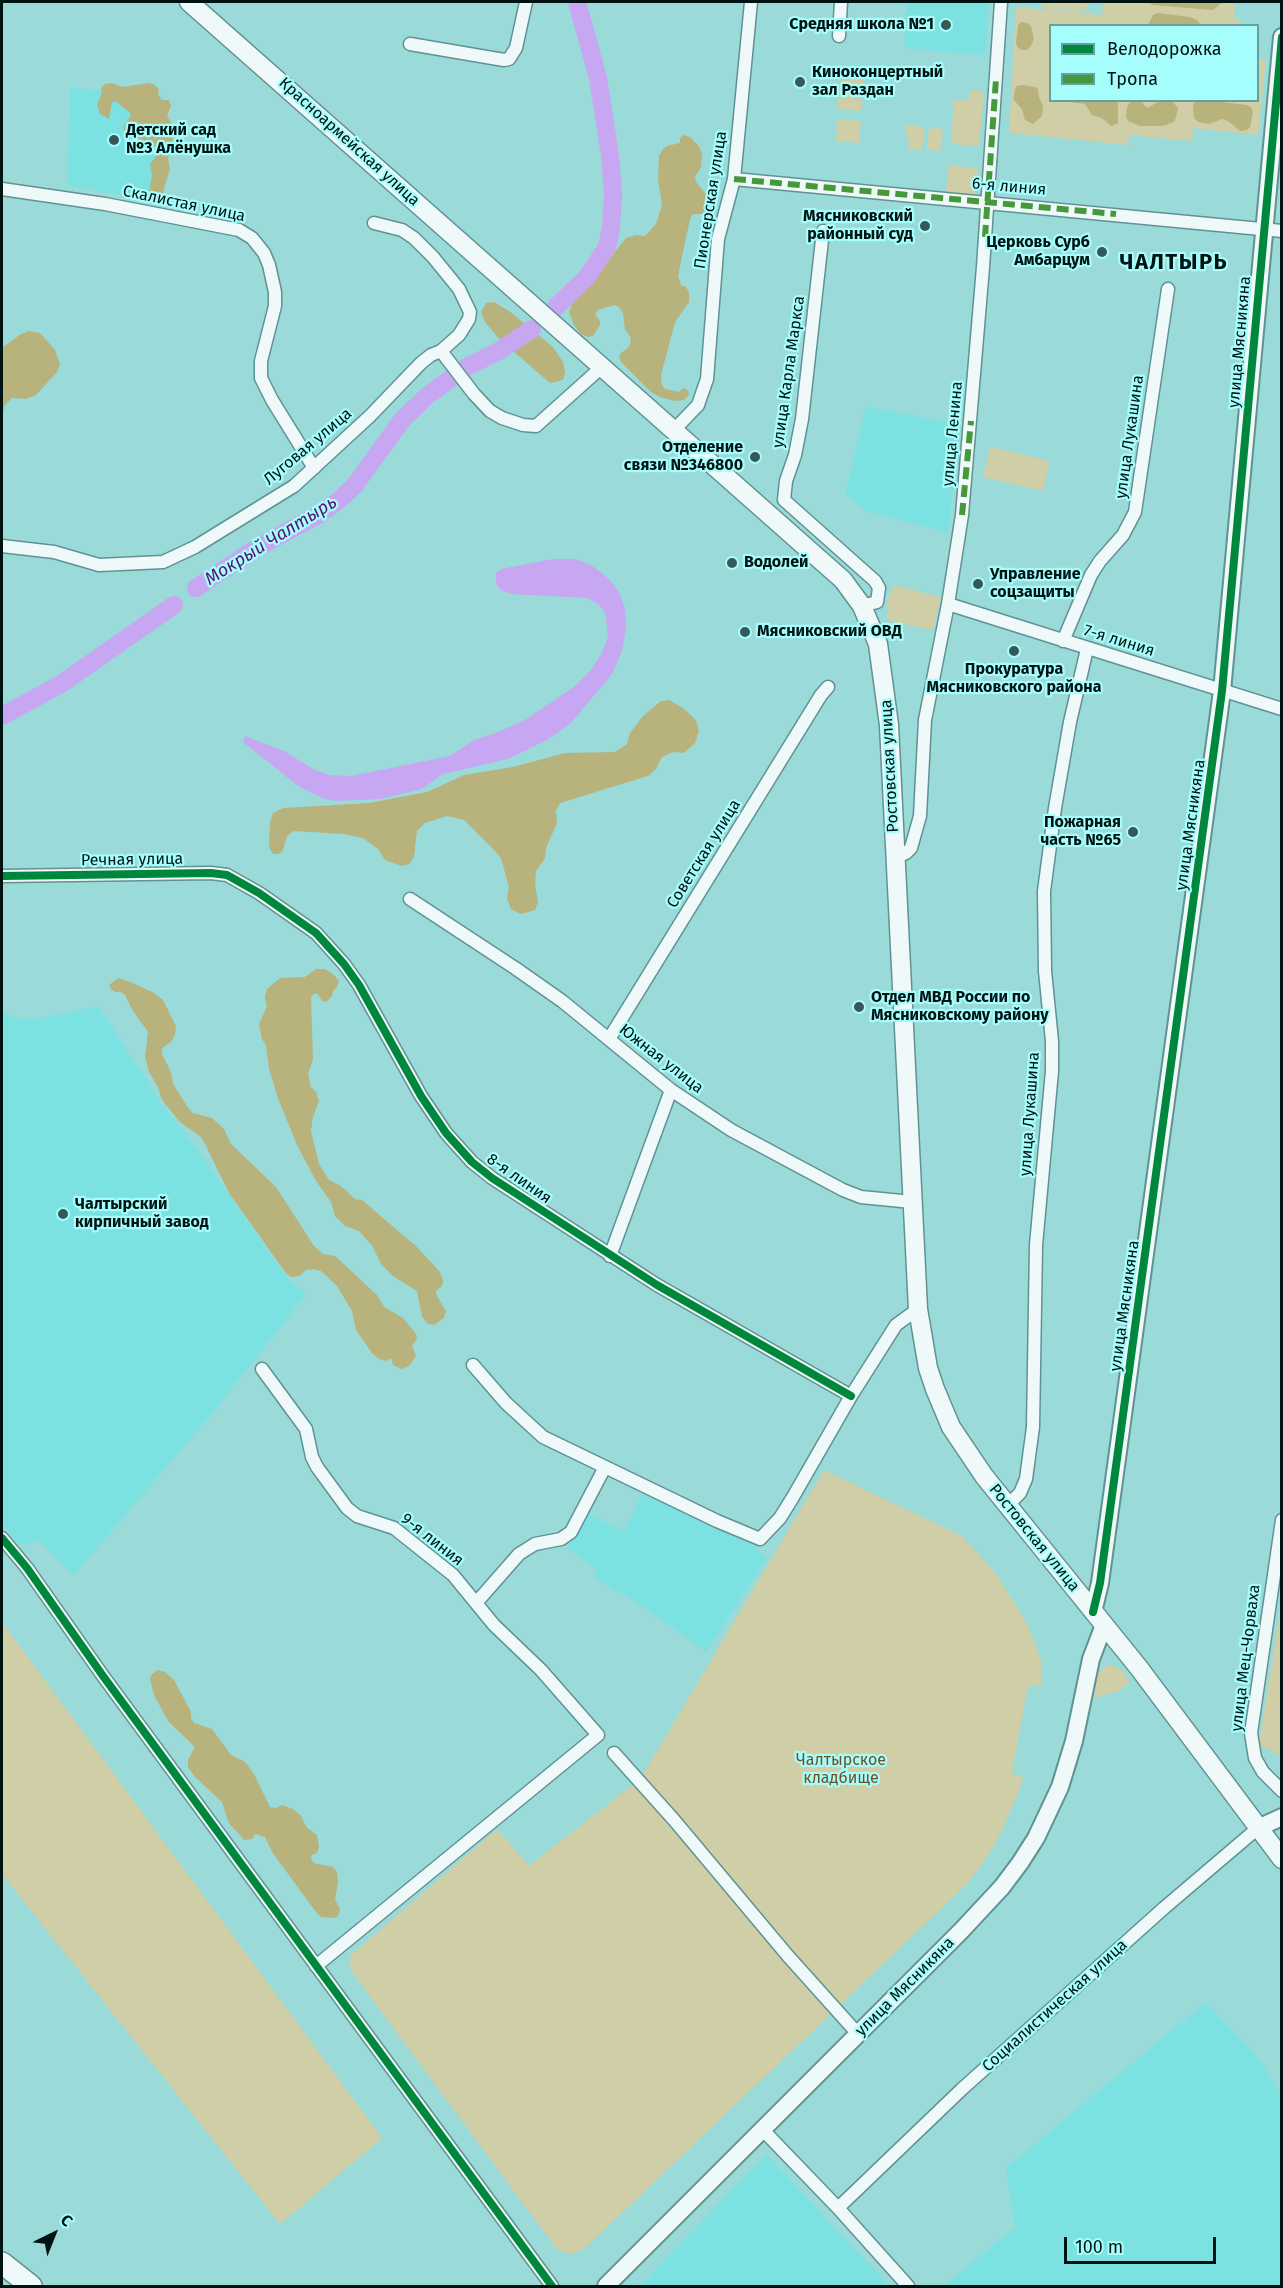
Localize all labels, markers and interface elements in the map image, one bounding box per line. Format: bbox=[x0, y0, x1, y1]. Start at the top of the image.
place label: Средняя школа №1 bbox=[789, 15, 934, 35]
marker: Средняя школа №1 bbox=[939, 18, 953, 32]
legend bbox=[1049, 24, 1259, 102]
text: Велодорожка bbox=[1107, 38, 1222, 60]
place label: Киноконцертный зал Раздан bbox=[812, 63, 943, 101]
text: Тропа bbox=[1107, 68, 1158, 90]
street label: Красноармейская улица bbox=[275, 74, 423, 210]
marker: Киноконцертный зал Раздан bbox=[793, 75, 807, 89]
place label: Детский сад №3 Алёнушка bbox=[126, 121, 231, 159]
street label: Пионерская улица bbox=[691, 130, 731, 270]
marker: Детский сад №3 Алёнушка bbox=[107, 133, 121, 147]
street label: 6-я линия bbox=[971, 174, 1047, 200]
street label: Скалистая улица bbox=[121, 182, 247, 226]
place label: Мясниковский районный суд bbox=[803, 207, 913, 245]
marker: Мясниковский районный суд bbox=[918, 219, 932, 233]
place label: Церковь Сурб Амбарцум bbox=[986, 233, 1090, 271]
marker: Церковь Сурб Амбарцум bbox=[1095, 245, 1109, 259]
district label: ЧАЛТЫРЬ bbox=[1120, 250, 1228, 276]
street label: улица Мясникяна bbox=[1225, 275, 1255, 409]
street label: улица Карла Маркса bbox=[769, 295, 809, 449]
street label: улица Лукашина bbox=[1112, 374, 1148, 500]
street label: улица Ленина bbox=[939, 381, 967, 487]
street label: Луговая улица bbox=[260, 404, 356, 490]
place label: Отделение связи №346800 bbox=[624, 438, 743, 476]
marker: Отделение связи №346800 bbox=[748, 450, 762, 464]
water label: Мокрый Чалтырь bbox=[201, 492, 341, 590]
place label: Водолей bbox=[744, 553, 808, 573]
marker: Водолей bbox=[725, 556, 739, 570]
place label: Управление соцзащиты bbox=[990, 565, 1081, 603]
marker: Управление соцзащиты bbox=[971, 577, 985, 591]
street label: 7-я линия bbox=[1081, 621, 1157, 661]
place label: Мясниковский ОВД bbox=[757, 622, 902, 642]
marker: Мясниковский ОВД bbox=[738, 625, 752, 639]
marker: Прокуратура Мясниковского района bbox=[1007, 644, 1021, 658]
place label: Прокуратура Мясниковского района bbox=[926, 660, 1102, 698]
street label: Ростовская улица bbox=[877, 699, 903, 833]
street label: улица Мясникяна bbox=[1172, 758, 1210, 892]
street label: Советская улица bbox=[663, 796, 745, 912]
place label: Пожарная часть №65 bbox=[1040, 813, 1121, 851]
marker: Пожарная часть №65 bbox=[1126, 825, 1140, 839]
street label: Речная улица bbox=[81, 850, 183, 870]
place label: Отдел МВД России по Мясниковскому району bbox=[871, 988, 1049, 1026]
marker: Отдел МВД России по Мясниковскому району bbox=[852, 1000, 866, 1014]
street label: Южная улица bbox=[615, 1020, 707, 1098]
street label: улица Лукашина bbox=[1016, 1051, 1044, 1177]
street label: 8-я линия bbox=[483, 1150, 555, 1208]
place label: Чалтырский кирпичный завод bbox=[75, 1195, 209, 1233]
marker: Чалтырский кирпичный завод bbox=[56, 1207, 70, 1221]
street label: улица Мясникяна bbox=[1106, 1239, 1144, 1373]
street label: Ростовская улица bbox=[985, 1480, 1083, 1596]
street label: 9-я линия bbox=[397, 1510, 467, 1570]
street label: улица Мец-Чорваха bbox=[1227, 1583, 1265, 1733]
park label: Чалтырское кладбище bbox=[796, 1751, 886, 1789]
street label: улица Мясникяна bbox=[851, 1933, 959, 2041]
street label: Социалистическая улица bbox=[979, 1936, 1131, 2076]
north arrow bbox=[24, 2204, 84, 2264]
text: С bbox=[57, 2210, 76, 2231]
scale bar bbox=[1067, 2225, 1218, 2263]
text: 100 m bbox=[1075, 2236, 1123, 2258]

